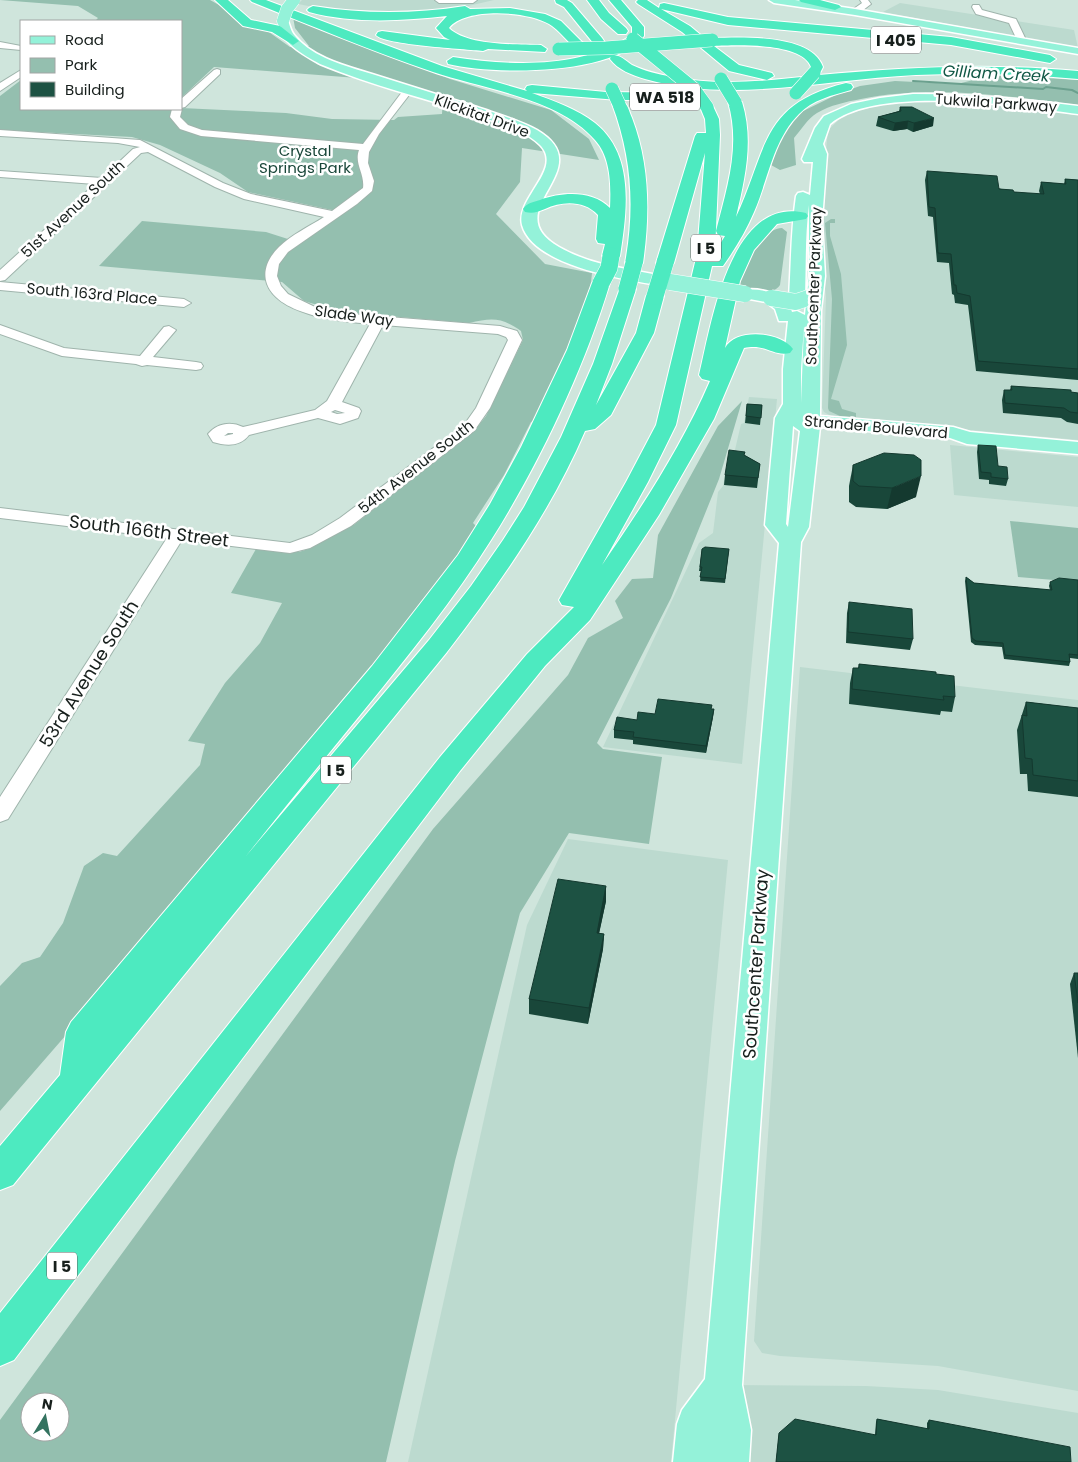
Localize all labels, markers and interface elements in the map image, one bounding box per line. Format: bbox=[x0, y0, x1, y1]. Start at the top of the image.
legend bbox=[20, 20, 182, 110]
road number: I 405 bbox=[871, 26, 921, 54]
text: Road bbox=[65, 29, 104, 50]
text: Park bbox=[65, 54, 97, 75]
water label: Gilliam Creek bbox=[942, 59, 1051, 88]
text: Building bbox=[65, 79, 125, 100]
road number: WA 518 bbox=[630, 84, 700, 110]
street label: Tukwila Parkway bbox=[934, 88, 1058, 117]
street label: Klickitat Drive bbox=[432, 89, 533, 142]
park label: Crystal Springs Park bbox=[259, 140, 351, 178]
street label: 51st Avenue South bbox=[16, 155, 129, 262]
street label: Southcenter Parkway bbox=[800, 206, 827, 366]
road number: I 5 bbox=[691, 234, 721, 262]
street label: South 163rd Place bbox=[26, 277, 158, 310]
street label: Slade Way bbox=[313, 300, 395, 331]
street label: Strander Boulevard bbox=[803, 410, 949, 443]
street label: 54th Avenue South bbox=[354, 415, 478, 518]
street label: South 166th Street bbox=[68, 508, 230, 553]
street label: 53rd Avenue South bbox=[33, 595, 144, 752]
road number: I 5 bbox=[321, 756, 351, 784]
street label: Southcenter Parkway bbox=[736, 868, 775, 1060]
road number: I 5 bbox=[47, 1252, 77, 1280]
north arrow bbox=[20, 1392, 70, 1442]
text: N bbox=[40, 1393, 54, 1415]

